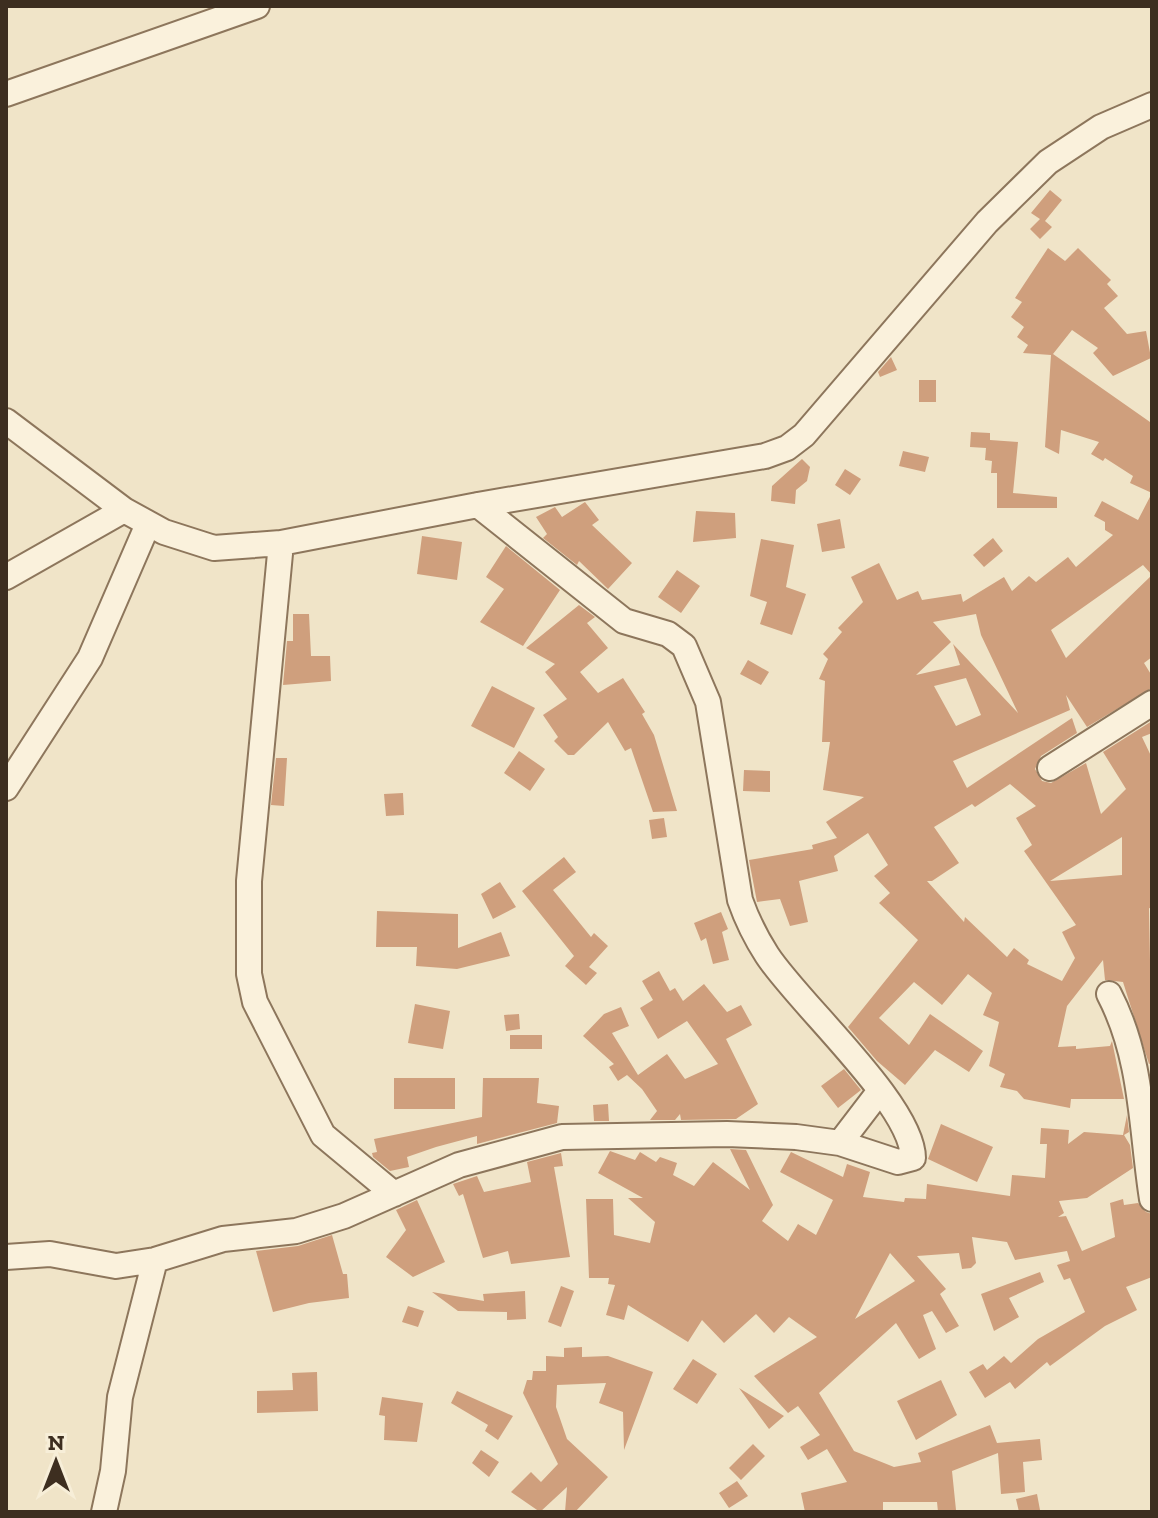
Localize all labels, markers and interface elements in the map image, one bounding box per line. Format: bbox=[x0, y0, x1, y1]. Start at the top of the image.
north arrow bbox=[16, 1422, 96, 1502]
text: N bbox=[48, 1429, 65, 1456]

